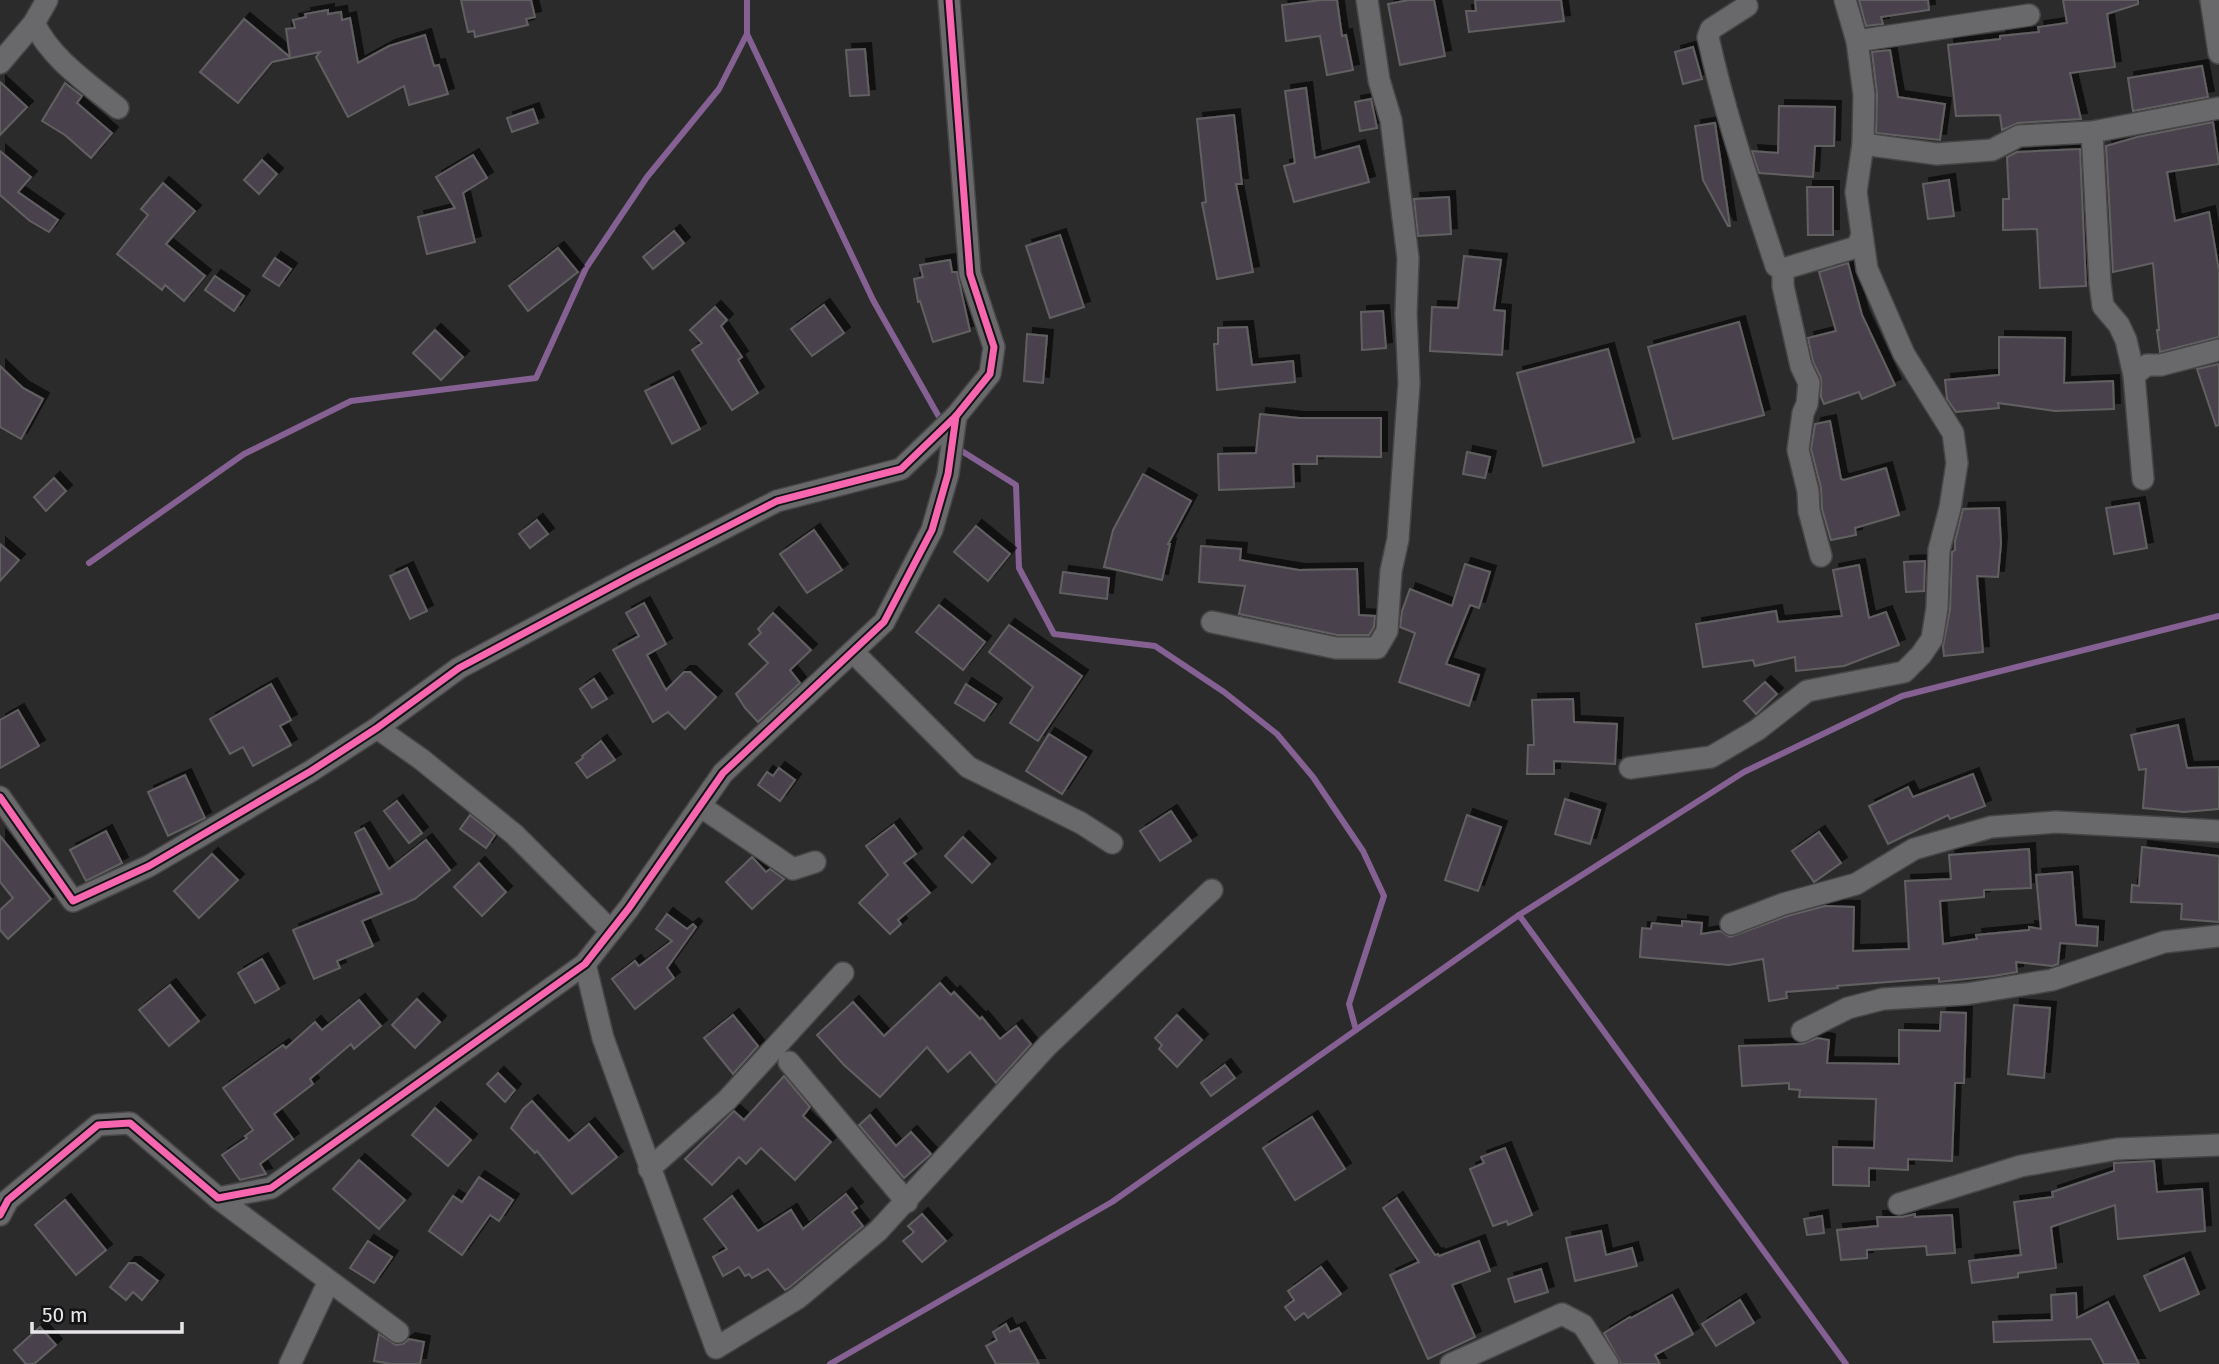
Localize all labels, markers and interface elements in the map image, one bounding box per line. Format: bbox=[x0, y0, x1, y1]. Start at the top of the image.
scale bar bbox=[32, 1290, 182, 1334]
text: 50 m bbox=[42, 1302, 88, 1328]

